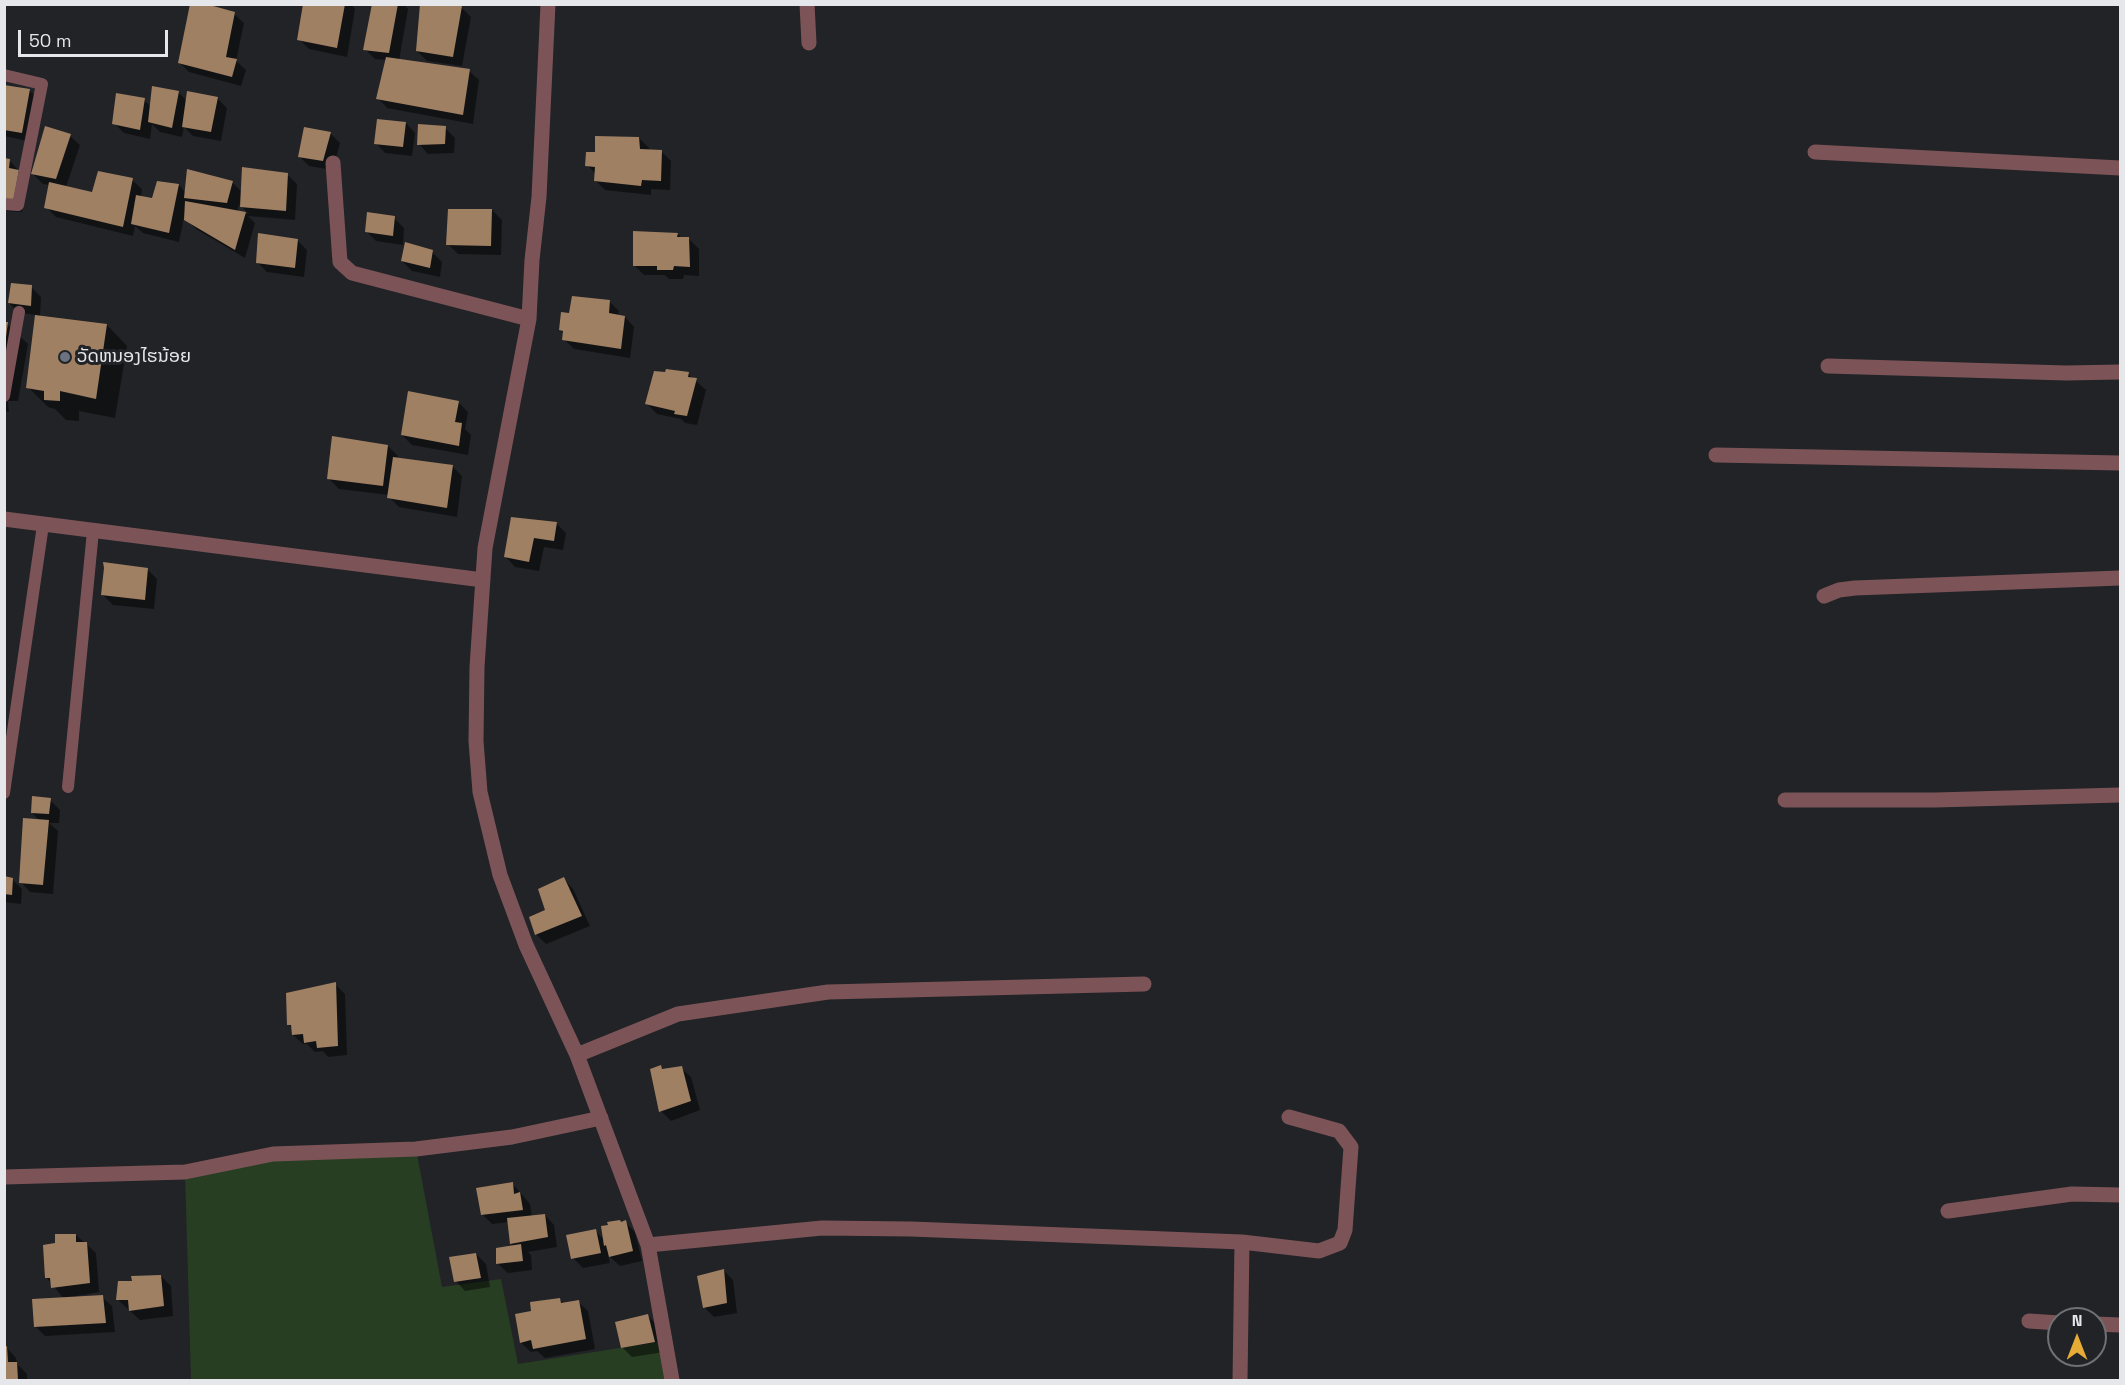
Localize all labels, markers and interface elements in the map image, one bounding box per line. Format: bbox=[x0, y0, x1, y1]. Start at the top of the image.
scale bar bbox=[21, 18, 171, 56]
text: 50 m bbox=[29, 29, 71, 52]
place label: ວັດຫນອງໄຮນ້ອຍ bbox=[77, 346, 191, 368]
marker: ວັດຫນອງໄຮນ້ອຍ bbox=[58, 350, 72, 364]
north arrow bbox=[2047, 1307, 2107, 1367]
text: N bbox=[2072, 1310, 2082, 1331]

